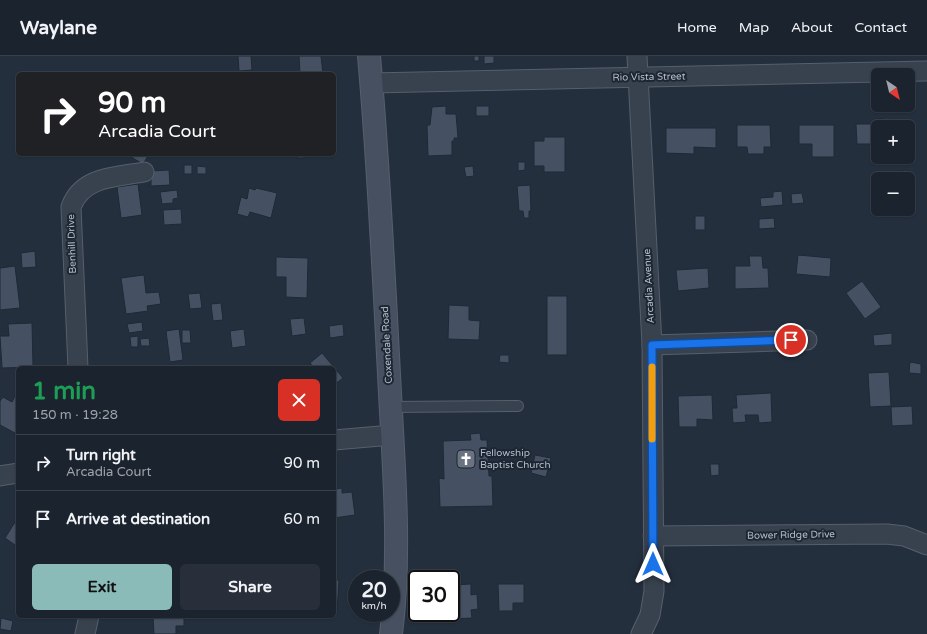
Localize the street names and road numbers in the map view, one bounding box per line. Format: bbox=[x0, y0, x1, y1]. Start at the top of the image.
street label: Rio Vista Street bbox=[612, 70, 686, 84]
street label: Benhill Drive bbox=[65, 214, 79, 274]
street label: Arcadia Avenue bbox=[641, 248, 657, 324]
street label: Coxendale Road bbox=[379, 306, 395, 384]
street label: Bower Ridge Drive bbox=[747, 528, 835, 542]

